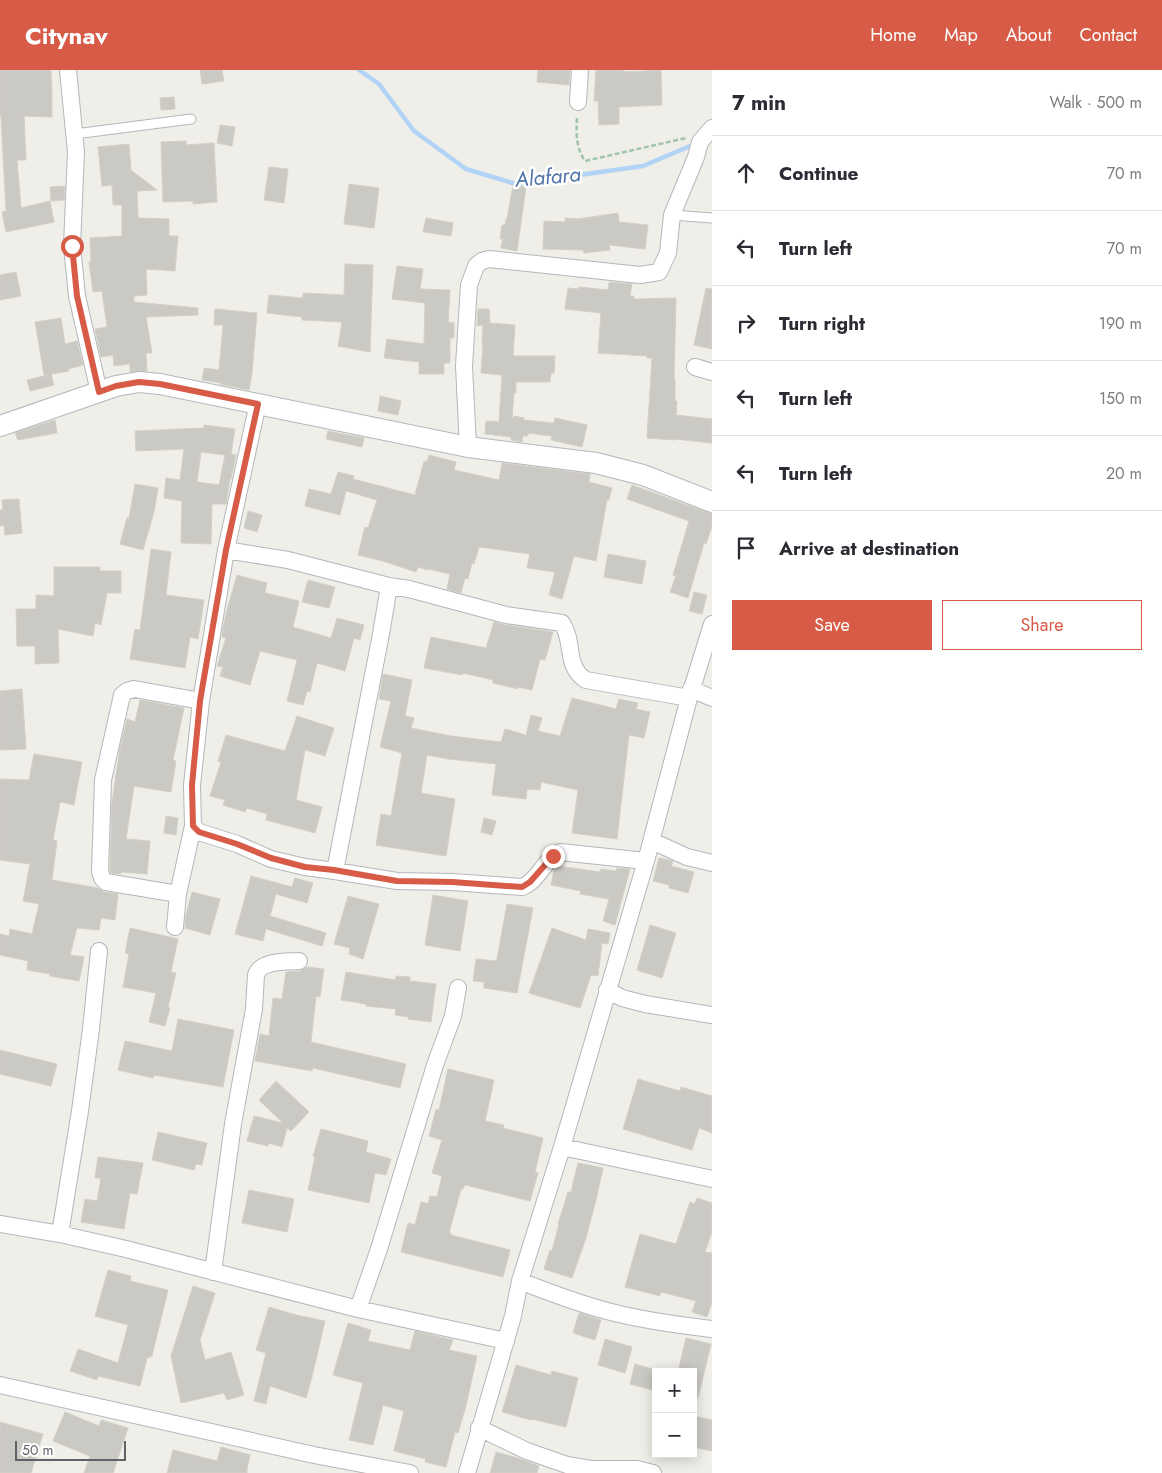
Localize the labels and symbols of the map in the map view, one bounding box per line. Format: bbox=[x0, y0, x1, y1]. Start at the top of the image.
water label: Alafara bbox=[513, 159, 582, 195]
route start bbox=[61, 235, 84, 258]
route end bbox=[542, 845, 565, 868]
scale bar bbox=[15, 1438, 126, 1461]

